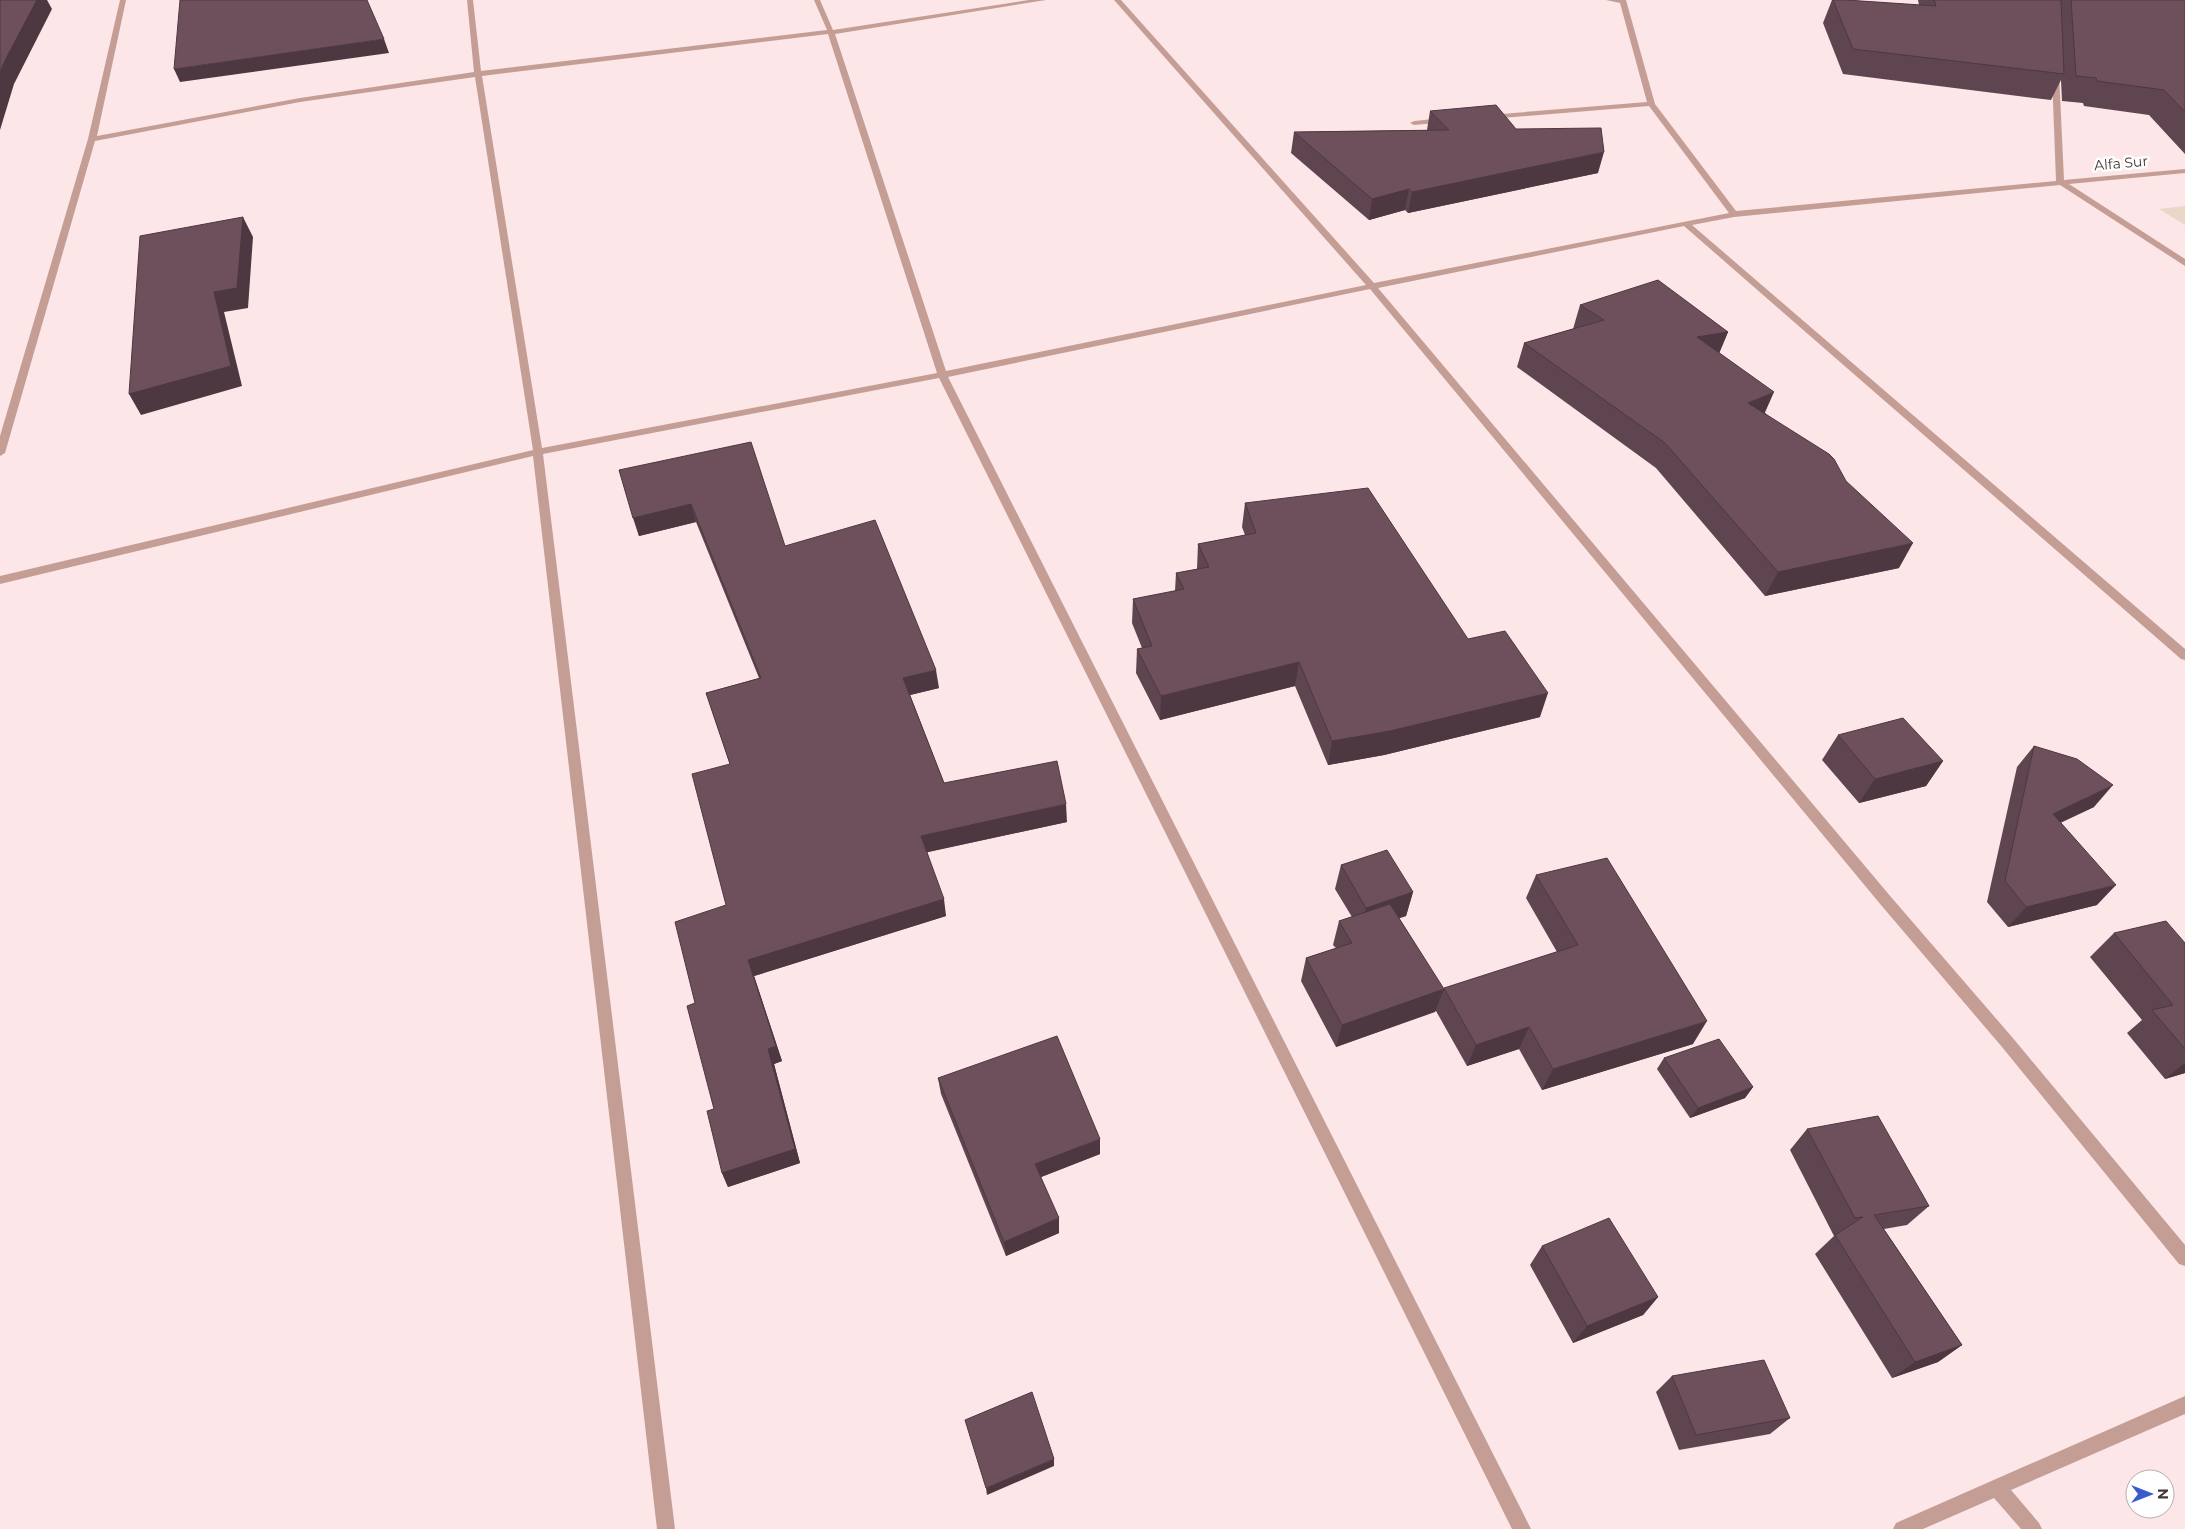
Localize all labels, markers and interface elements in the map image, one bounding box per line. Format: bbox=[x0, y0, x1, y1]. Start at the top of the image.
street label: Alfa Sur bbox=[2093, 152, 2149, 174]
north arrow bbox=[2125, 1469, 2175, 1519]
text: N bbox=[2154, 1488, 2172, 1500]

